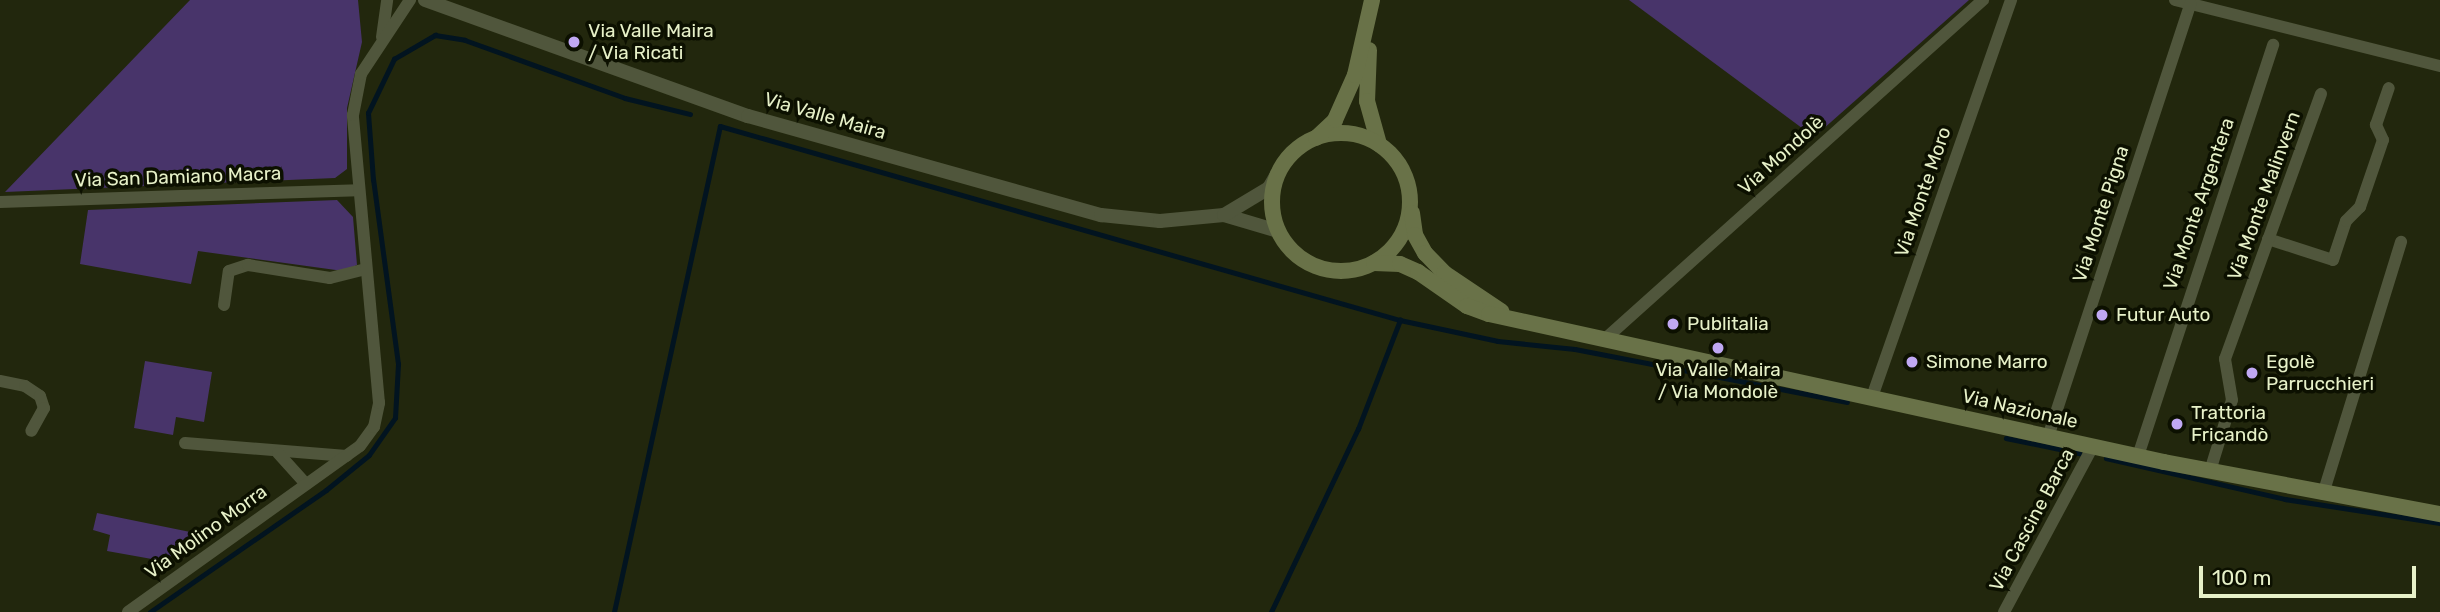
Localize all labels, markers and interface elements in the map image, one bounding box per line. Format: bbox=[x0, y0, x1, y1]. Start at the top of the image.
place label: Via Valle Maira / Via Ricati bbox=[588, 20, 714, 64]
marker: Via Valle Maira / Via Ricati bbox=[566, 34, 582, 50]
street label: Via Valle Maira bbox=[761, 88, 889, 144]
street label: Via Monte Malinvern bbox=[2223, 109, 2305, 283]
street label: Via Mondolè bbox=[1734, 111, 1828, 199]
street label: Via Monte Argentera bbox=[2159, 115, 2239, 293]
street label: Via Monte Moro bbox=[1890, 124, 1956, 260]
street label: Via Monte Pigna bbox=[2068, 143, 2134, 285]
street label: Via San Damiano Macra bbox=[74, 162, 282, 192]
place label: Futur Auto bbox=[2116, 304, 2211, 326]
marker: Futur Auto bbox=[2094, 307, 2110, 323]
place label: Publitalia bbox=[1687, 313, 1769, 335]
marker: Publitalia bbox=[1665, 316, 1681, 332]
marker: Via Valle Maira / Via Mondolè bbox=[1710, 340, 1726, 356]
place label: Simone Marro bbox=[1926, 351, 2048, 373]
place label: Egolè Parrucchieri bbox=[2266, 351, 2374, 395]
marker: Simone Marro bbox=[1904, 354, 1920, 370]
place label: Via Valle Maira / Via Mondolè bbox=[1655, 359, 1781, 403]
marker: Egolè Parrucchieri bbox=[2244, 365, 2260, 381]
street label: Via Nazionale bbox=[1960, 385, 2080, 433]
place label: Trattoria Fricandò bbox=[2191, 402, 2268, 446]
marker: Trattoria Fricandò bbox=[2169, 416, 2185, 432]
street label: Via Cascine Barca bbox=[1985, 445, 2079, 595]
street label: Via Molino Morra bbox=[141, 480, 271, 584]
scale bar bbox=[2202, 552, 2419, 596]
text: 100 m bbox=[2212, 565, 2271, 590]

